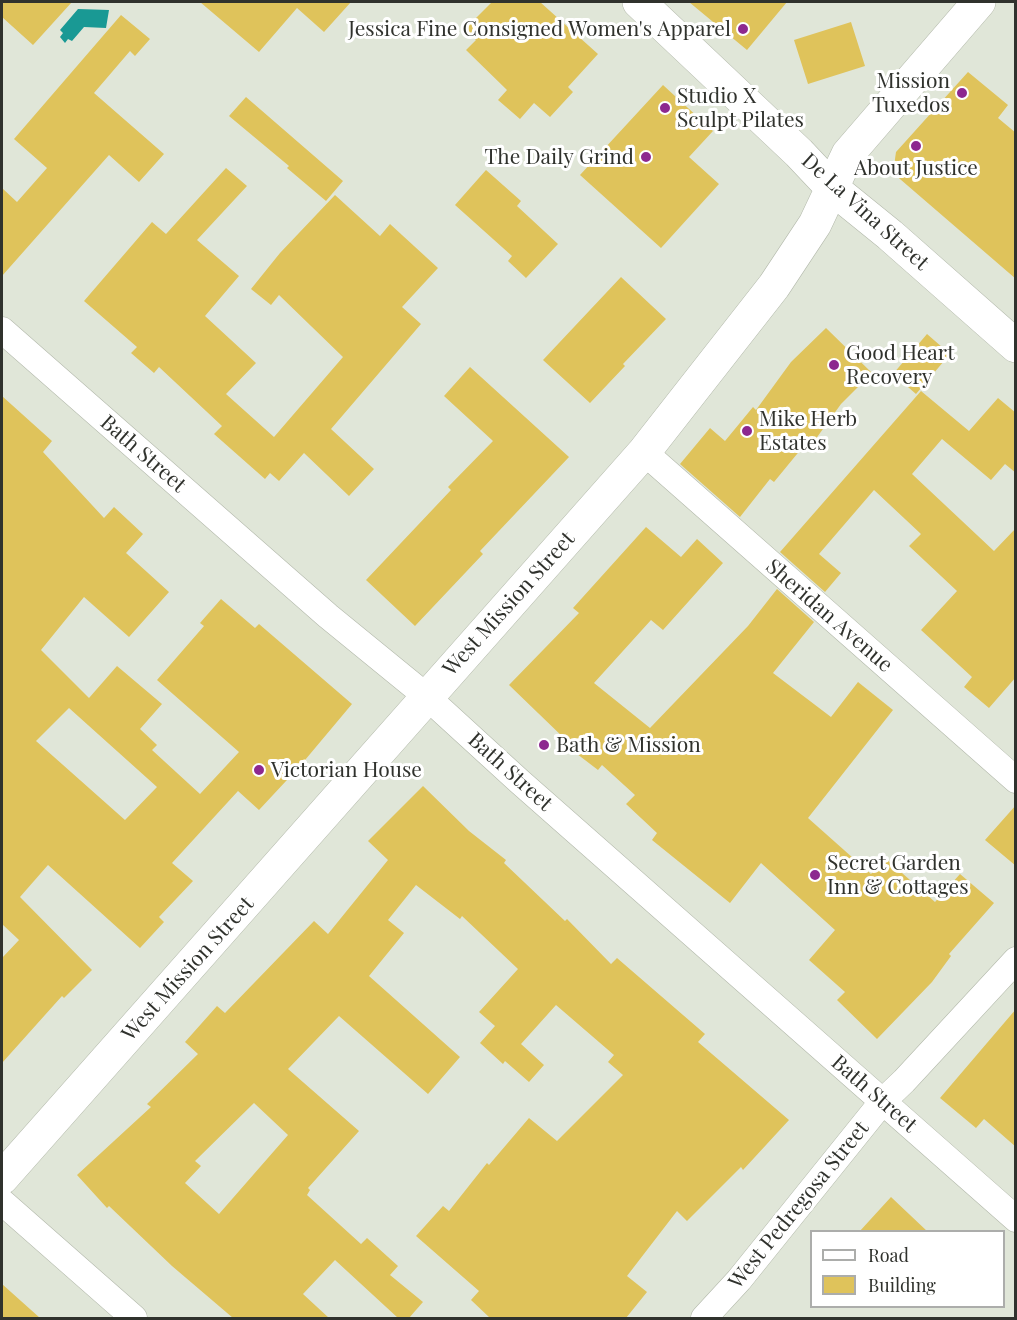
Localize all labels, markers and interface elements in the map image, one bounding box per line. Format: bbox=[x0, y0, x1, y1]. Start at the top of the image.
place label: Jessica Fine Consigned Women's Apparel bbox=[348, 16, 731, 42]
marker: Jessica Fine Consigned Women's Apparel bbox=[736, 22, 750, 36]
place label: Mission Tuxedos bbox=[872, 68, 950, 118]
place label: Studio X Sculpt Pilates bbox=[677, 83, 804, 133]
marker: Mission Tuxedos bbox=[955, 86, 969, 100]
marker: Studio X Sculpt Pilates bbox=[658, 101, 672, 115]
marker: About Justice bbox=[909, 139, 923, 153]
place label: The Daily Grind bbox=[484, 144, 634, 170]
street label: De La Vina Street bbox=[796, 148, 934, 276]
marker: The Daily Grind bbox=[639, 150, 653, 164]
place label: About Justice bbox=[854, 155, 978, 181]
place label: Good Heart Recovery bbox=[846, 340, 955, 390]
marker: Good Heart Recovery bbox=[827, 358, 841, 372]
place label: Mike Herb Estates bbox=[759, 406, 857, 456]
street label: Bath Street bbox=[95, 410, 191, 498]
marker: Mike Herb Estates bbox=[740, 424, 754, 438]
street label: West Mission Street bbox=[438, 527, 580, 681]
street label: Sheridan Avenue bbox=[761, 554, 897, 678]
street label: Bath Street bbox=[463, 728, 557, 816]
place label: Bath & Mission bbox=[556, 732, 701, 758]
marker: Bath & Mission bbox=[537, 738, 551, 752]
place label: Victorian House bbox=[271, 757, 422, 783]
marker: Victorian House bbox=[252, 763, 266, 777]
place label: Secret Garden Inn & Cottages bbox=[827, 850, 969, 900]
marker: Secret Garden Inn & Cottages bbox=[808, 868, 822, 882]
street label: West Mission Street bbox=[117, 892, 259, 1046]
street label: Bath Street bbox=[826, 1050, 922, 1138]
street label: West Pedregosa Street bbox=[724, 1116, 874, 1294]
legend bbox=[810, 1230, 1005, 1308]
text: Road bbox=[868, 1243, 909, 1267]
text: Building bbox=[868, 1273, 936, 1297]

